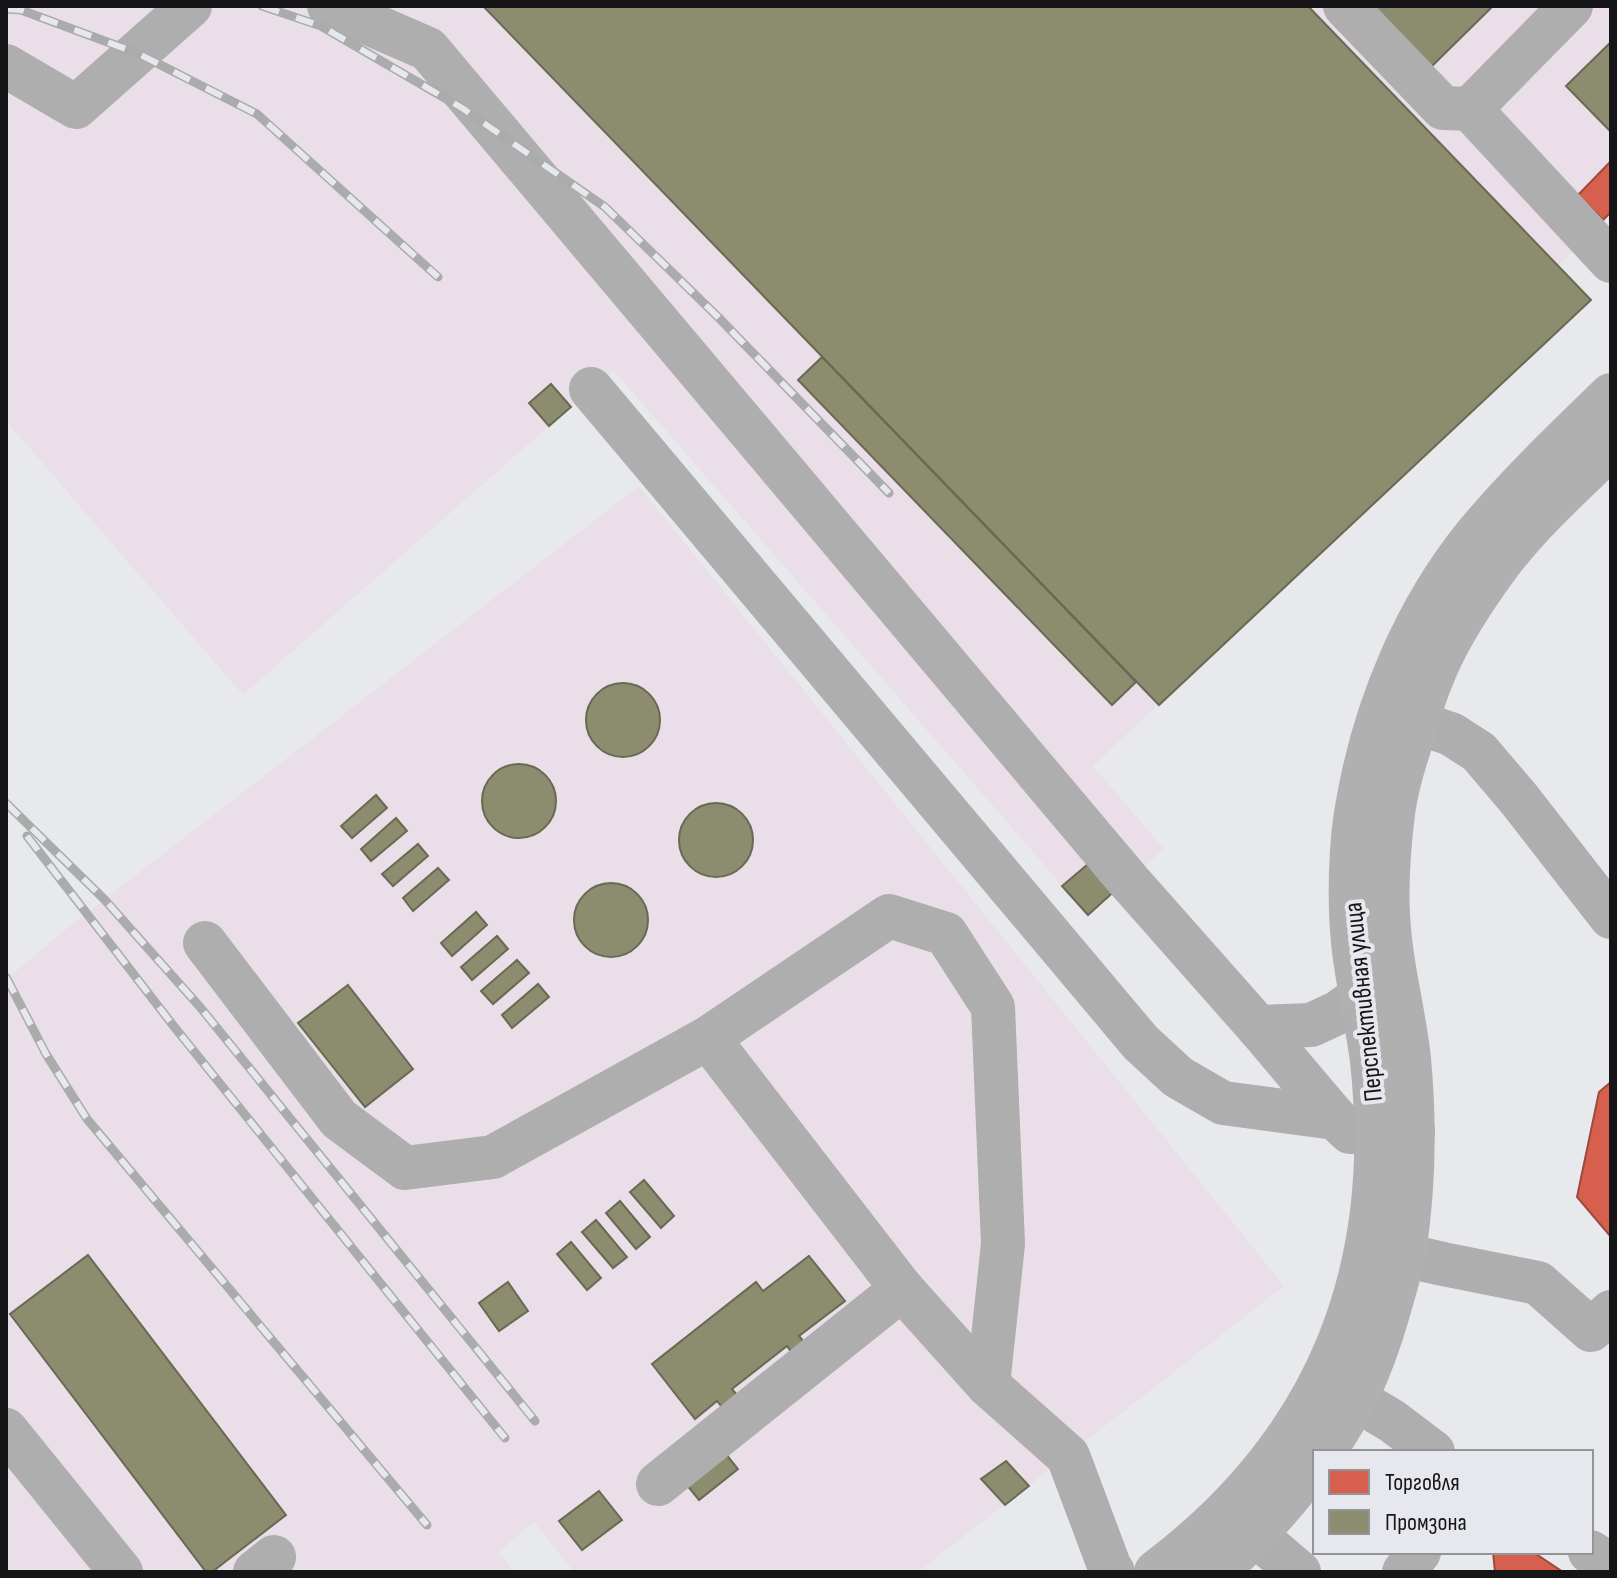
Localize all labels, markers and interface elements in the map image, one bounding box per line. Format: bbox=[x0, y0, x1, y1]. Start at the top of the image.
street label: Перспективная улица bbox=[1338, 901, 1390, 1103]
legend bbox=[1313, 1450, 1593, 1554]
text: Торговля bbox=[1385, 1468, 1460, 1497]
text: Промзона bbox=[1385, 1508, 1467, 1537]

